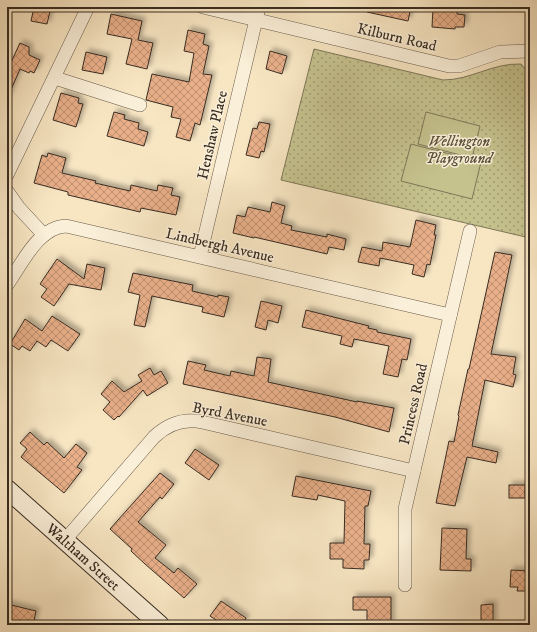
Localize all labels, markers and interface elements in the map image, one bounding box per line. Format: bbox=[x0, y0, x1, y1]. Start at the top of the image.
street label: Kilburn Road bbox=[355, 19, 439, 56]
street label: Henshaw Place bbox=[193, 89, 232, 181]
park label: Wellington Playground bbox=[426, 132, 495, 168]
street label: Lindbergh Avenue bbox=[164, 224, 276, 267]
street label: Princess Road bbox=[395, 361, 432, 447]
street label: Byrd Avenue bbox=[191, 398, 269, 431]
street label: Waltham Street bbox=[41, 519, 124, 595]

